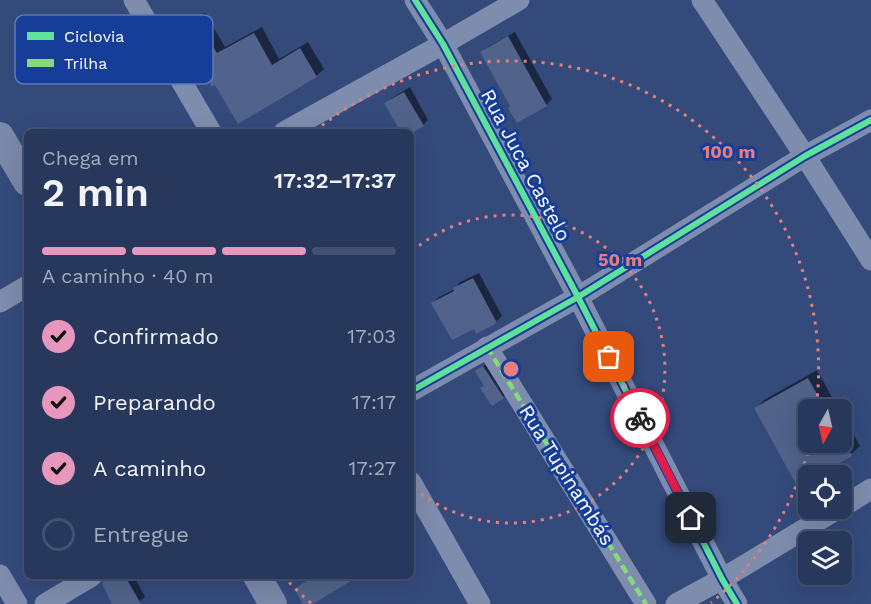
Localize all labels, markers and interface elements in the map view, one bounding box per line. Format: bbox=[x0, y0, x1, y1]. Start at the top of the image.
legend bbox=[15, 15, 213, 84]
text: Ciclovia bbox=[64, 27, 124, 46]
text: Trilha bbox=[64, 54, 107, 73]
street label: Rua Juca Castelo bbox=[476, 85, 576, 245]
text: 100 m bbox=[702, 141, 756, 162]
text: Chega em bbox=[42, 146, 139, 170]
text: 17:32–17:37 bbox=[274, 168, 396, 193]
text: 2 min bbox=[42, 170, 149, 215]
text: 50 m bbox=[598, 249, 642, 270]
text: A caminho · 40 m bbox=[42, 264, 214, 288]
icon: check bbox=[42, 320, 75, 353]
text: Confirmado bbox=[93, 324, 219, 349]
text: 17:03 bbox=[347, 324, 396, 348]
pin bbox=[583, 331, 634, 382]
icon: bag bbox=[592, 340, 625, 373]
centre of rings bbox=[501, 359, 521, 379]
icon: check bbox=[42, 386, 75, 419]
courier bbox=[610, 388, 670, 448]
text: Preparando bbox=[93, 390, 216, 415]
text: 17:17 bbox=[352, 390, 396, 414]
north arrow bbox=[798, 399, 852, 453]
map controls bbox=[798, 399, 852, 585]
street label: Rua Tupinambás bbox=[514, 400, 620, 550]
icon: bike bbox=[624, 402, 657, 435]
icon: check bbox=[42, 452, 75, 485]
text: A caminho bbox=[93, 456, 206, 481]
text: 17:27 bbox=[349, 456, 396, 480]
button: locate bbox=[798, 465, 852, 519]
pin bbox=[665, 492, 716, 543]
icon: home bbox=[674, 501, 707, 534]
text: Entregue bbox=[93, 522, 189, 547]
button: layers bbox=[798, 531, 852, 585]

